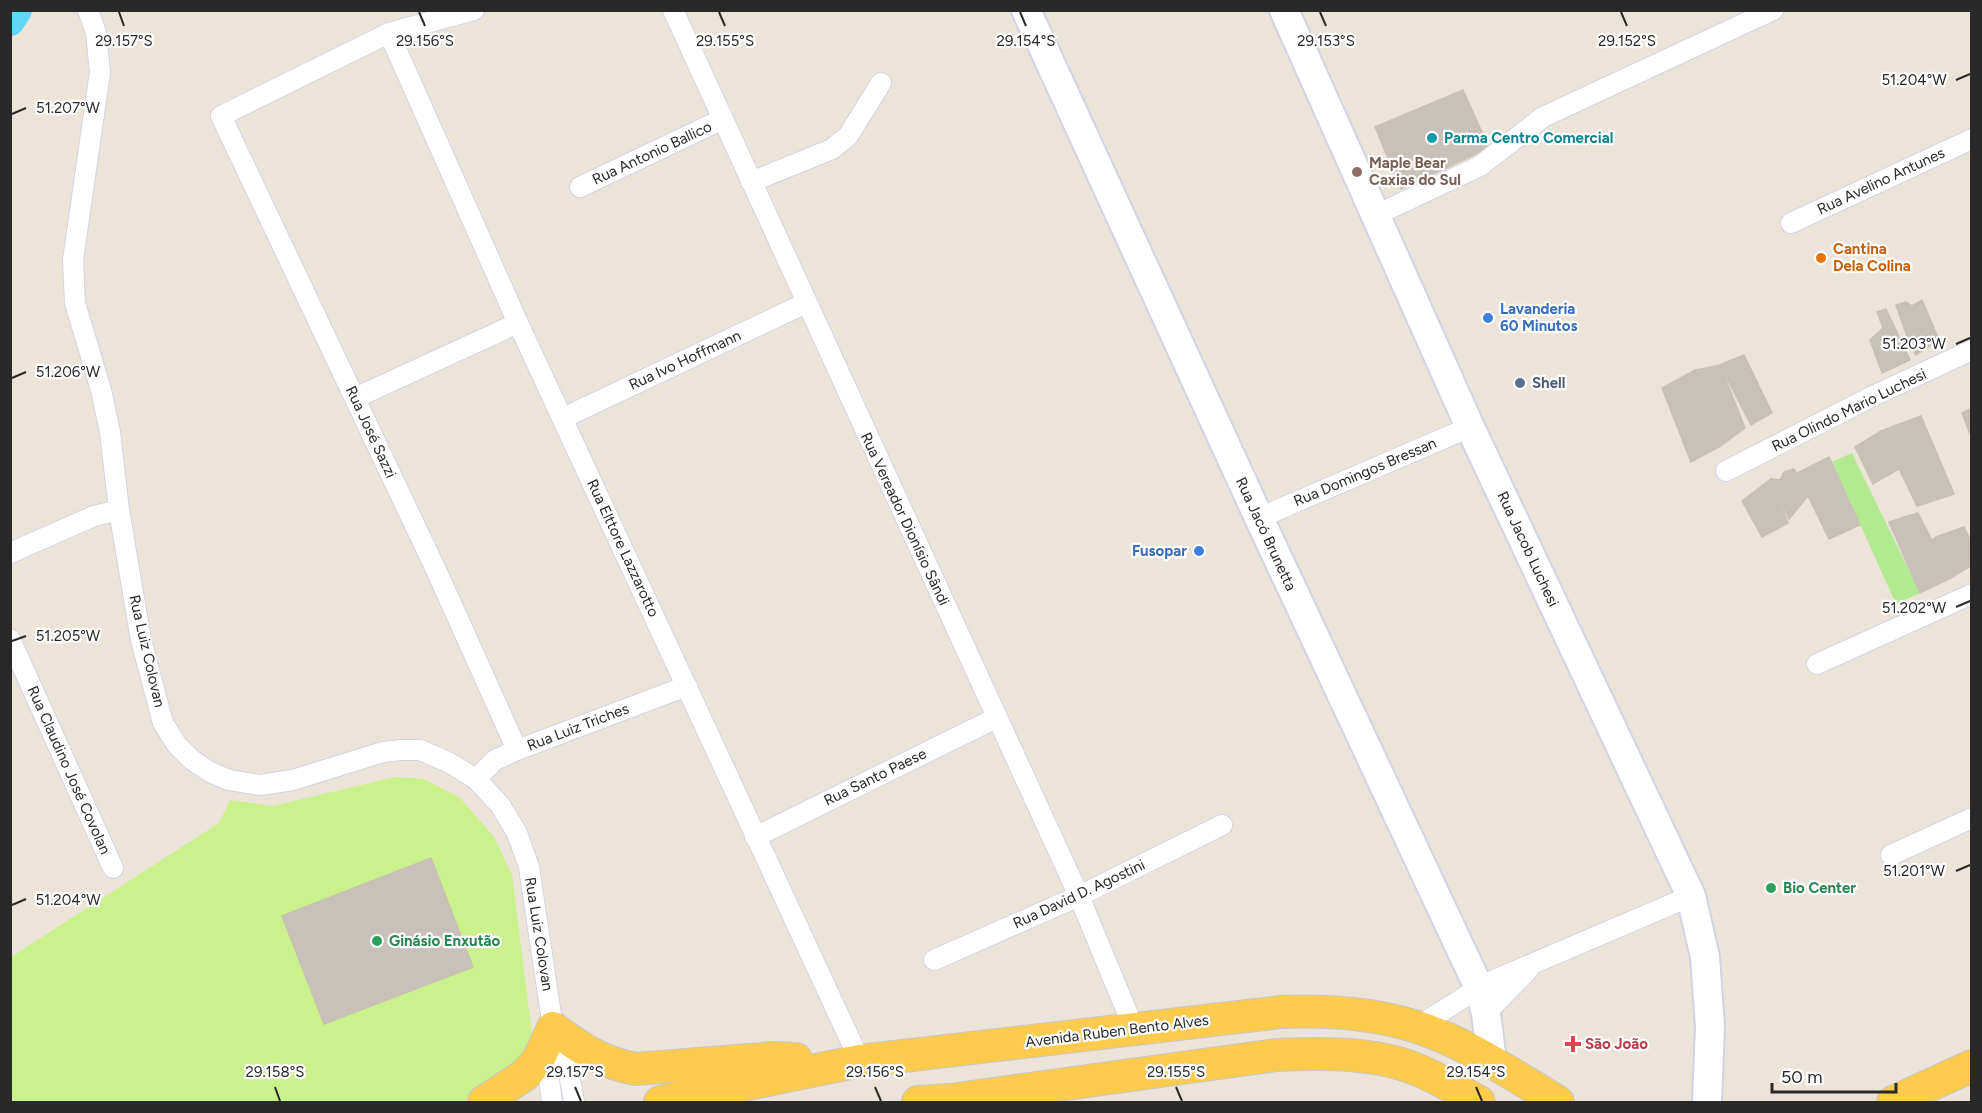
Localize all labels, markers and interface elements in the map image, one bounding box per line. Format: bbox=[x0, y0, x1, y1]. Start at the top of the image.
text: 29.157°S bbox=[95, 32, 153, 50]
text: 29.156°S bbox=[396, 32, 454, 50]
text: 29.155°S bbox=[696, 32, 754, 50]
text: 29.154°S bbox=[997, 32, 1055, 50]
text: 29.153°S bbox=[1297, 32, 1355, 50]
text: 29.152°S bbox=[1598, 32, 1656, 50]
text: 51.204°W bbox=[1881, 71, 1947, 89]
text: 51.207°W bbox=[36, 99, 101, 117]
street label: Rua Antonio Ballico bbox=[589, 117, 715, 189]
place label: Parma Centro Comercial bbox=[1444, 129, 1613, 147]
marker: Parma Centro Comercial bbox=[1425, 131, 1439, 145]
street label: Rua Avelino Antunes bbox=[1814, 144, 1948, 218]
place label: Maple Bear Caxias do Sul bbox=[1369, 154, 1461, 189]
marker: Maple Bear Caxias do Sul bbox=[1350, 165, 1364, 179]
place label: Cantina Dela Colina bbox=[1833, 240, 1911, 275]
marker: Cantina Dela Colina bbox=[1814, 251, 1828, 265]
place label: Lavanderia 60 Minutos bbox=[1500, 300, 1577, 335]
marker: Lavanderia 60 Minutos bbox=[1481, 311, 1495, 325]
street label: Rua Ivo Hoffmann bbox=[626, 326, 744, 394]
text: 51.203°W bbox=[1882, 335, 1947, 353]
text: 51.206°W bbox=[36, 363, 101, 381]
street label: Rua Olindo Mario Luchesi bbox=[1769, 365, 1929, 455]
place label: Shell bbox=[1532, 374, 1565, 392]
marker: Shell bbox=[1513, 376, 1527, 390]
street label: Rua José Sazzi bbox=[342, 383, 400, 481]
street label: Rua Vereador Dionísio Sândi bbox=[857, 430, 953, 608]
street label: Rua Domingos Bressan bbox=[1291, 434, 1439, 510]
street label: Rua Jacó Brunetta bbox=[1232, 474, 1300, 594]
street label: Rua Elttore Lazzarotto bbox=[583, 476, 663, 620]
street label: Rua Jacob Luchesi bbox=[1493, 488, 1563, 610]
place label: Fusopar bbox=[1132, 542, 1187, 560]
marker: Fusopar bbox=[1192, 544, 1206, 558]
street label: Rua Luiz Colovan bbox=[125, 593, 169, 709]
text: 51.202°W bbox=[1882, 599, 1947, 617]
text: 51.205°W bbox=[36, 627, 101, 645]
street label: Rua Claudino José Covolan bbox=[24, 683, 114, 857]
street label: Rua Luiz Triches bbox=[525, 699, 631, 755]
street label: Rua Santo Paese bbox=[821, 744, 929, 810]
street label: Rua David D. Agostini bbox=[1010, 856, 1148, 932]
text: 51.201°W bbox=[1883, 862, 1946, 880]
street label: Rua Luiz Colovan bbox=[521, 876, 557, 992]
place label: Bio Center bbox=[1783, 879, 1856, 897]
marker: Bio Center bbox=[1764, 881, 1778, 895]
text: 51.204°W bbox=[35, 891, 101, 909]
place label: Ginásio Enxutão bbox=[389, 932, 500, 950]
marker: Ginásio Enxutão bbox=[370, 934, 384, 948]
street label: Avenida Ruben Bento Alves bbox=[1024, 1011, 1210, 1051]
place label: São João bbox=[1585, 1035, 1648, 1053]
marker: São João bbox=[1566, 1037, 1580, 1051]
scale bar bbox=[1772, 1056, 1896, 1094]
text: 29.158°S bbox=[246, 1063, 304, 1081]
text: 29.157°S bbox=[546, 1063, 604, 1081]
text: 29.156°S bbox=[846, 1063, 904, 1081]
text: 29.155°S bbox=[1147, 1063, 1205, 1081]
text: 29.154°S bbox=[1447, 1063, 1505, 1081]
text: 50 m bbox=[1781, 1066, 1823, 1088]

